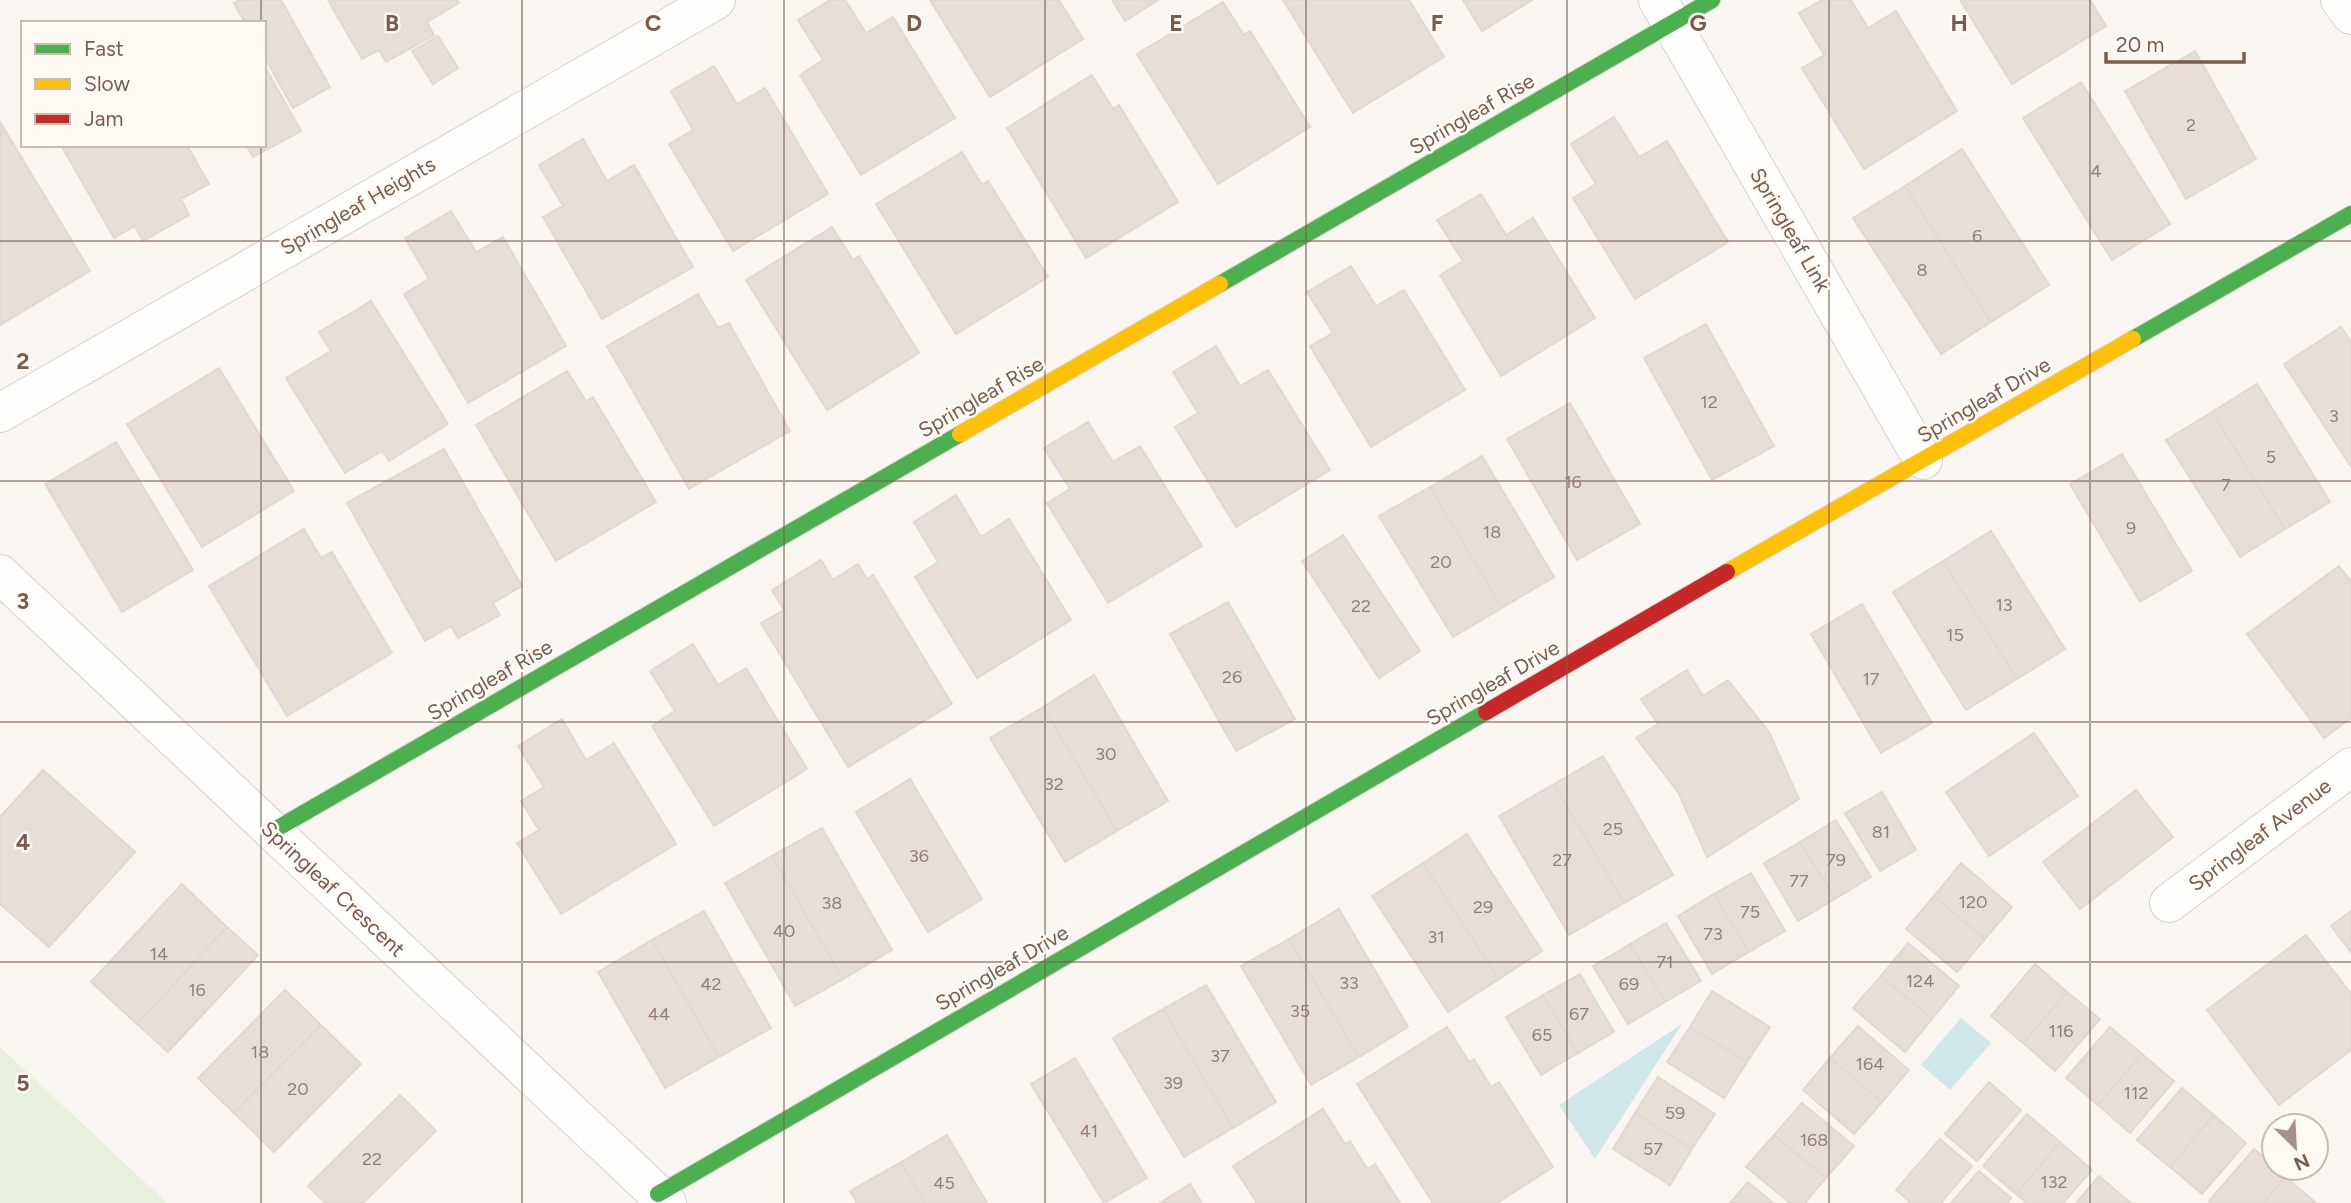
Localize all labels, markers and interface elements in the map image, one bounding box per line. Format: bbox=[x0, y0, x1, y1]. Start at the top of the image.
text: B bbox=[385, 9, 399, 37]
text: C bbox=[645, 9, 662, 37]
text: D bbox=[906, 9, 922, 37]
text: E bbox=[1169, 9, 1183, 37]
text: F bbox=[1431, 9, 1444, 37]
text: G bbox=[1689, 9, 1707, 37]
text: H bbox=[1950, 9, 1968, 37]
legend bbox=[21, 21, 266, 147]
scale bar bbox=[2106, 21, 2244, 65]
text: 20 m bbox=[2116, 32, 2164, 57]
text: Fast bbox=[84, 36, 124, 61]
street label: Springleaf Rise bbox=[1405, 68, 1539, 159]
text: Slow bbox=[84, 71, 130, 96]
text: Jam bbox=[84, 106, 123, 131]
house number: 2 bbox=[2186, 114, 2196, 136]
street label: Springleaf Heights bbox=[276, 151, 440, 260]
house number: 4 bbox=[2090, 160, 2102, 182]
street label: Springleaf Link bbox=[1745, 163, 1836, 297]
house number: 6 bbox=[1972, 225, 1982, 247]
house number: 8 bbox=[1916, 259, 1928, 281]
text: 2 bbox=[16, 347, 30, 375]
street label: Springleaf Rise bbox=[914, 351, 1048, 442]
street label: Springleaf Drive bbox=[1913, 351, 2055, 448]
house number: 12 bbox=[1700, 391, 1718, 413]
house number: 3 bbox=[2329, 405, 2339, 427]
house number: 5 bbox=[2266, 446, 2276, 468]
house number: 16 bbox=[1564, 471, 1582, 493]
house number: 7 bbox=[2221, 474, 2231, 496]
house number: 9 bbox=[2126, 517, 2136, 539]
house number: 18 bbox=[1483, 521, 1501, 543]
house number: 20 bbox=[1430, 551, 1452, 573]
text: 3 bbox=[17, 587, 29, 615]
house number: 13 bbox=[1995, 594, 2013, 616]
house number: 22 bbox=[1351, 595, 1371, 617]
house number: 15 bbox=[1946, 624, 1964, 646]
street label: Springleaf Rise bbox=[423, 634, 557, 725]
street label: Springleaf Drive bbox=[1422, 634, 1564, 731]
house number: 26 bbox=[1222, 666, 1242, 688]
house number: 17 bbox=[1862, 668, 1880, 690]
house number: 30 bbox=[1095, 743, 1117, 765]
house number: 32 bbox=[1044, 773, 1064, 795]
street label: Springleaf Avenue bbox=[2183, 773, 2336, 896]
street label: Springleaf Crescent bbox=[256, 816, 410, 962]
house number: 25 bbox=[1603, 818, 1623, 840]
house number: 81 bbox=[1872, 821, 1890, 843]
text: 4 bbox=[16, 828, 30, 856]
house number: 36 bbox=[909, 845, 929, 867]
house number: 27 bbox=[1552, 849, 1572, 871]
house number: 79 bbox=[1826, 849, 1846, 871]
house number: 77 bbox=[1789, 870, 1809, 892]
house number: 120 bbox=[1958, 891, 1988, 913]
house number: 38 bbox=[822, 892, 842, 914]
house number: 29 bbox=[1473, 896, 1493, 918]
house number: 75 bbox=[1740, 901, 1760, 923]
street label: Springleaf Drive bbox=[931, 919, 1073, 1016]
house number: 40 bbox=[773, 920, 795, 942]
house number: 73 bbox=[1703, 923, 1723, 945]
house number: 31 bbox=[1427, 926, 1445, 948]
house number: 14 bbox=[150, 943, 168, 965]
house number: 71 bbox=[1656, 951, 1674, 973]
house number: 124 bbox=[1906, 970, 1934, 992]
house number: 33 bbox=[1339, 972, 1359, 994]
house number: 42 bbox=[700, 973, 722, 995]
house number: 69 bbox=[1619, 973, 1639, 995]
house number: 16 bbox=[188, 979, 206, 1001]
house number: 35 bbox=[1290, 1000, 1310, 1022]
house number: 44 bbox=[648, 1003, 670, 1025]
house number: 67 bbox=[1569, 1003, 1589, 1025]
house number: 116 bbox=[2048, 1020, 2074, 1042]
house number: 65 bbox=[1532, 1024, 1552, 1046]
house number: 18 bbox=[251, 1041, 269, 1063]
house number: 37 bbox=[1210, 1045, 1230, 1067]
house number: 164 bbox=[1856, 1053, 1884, 1075]
text: 5 bbox=[16, 1069, 30, 1097]
house number: 39 bbox=[1163, 1072, 1183, 1094]
house number: 20 bbox=[287, 1078, 309, 1100]
house number: 112 bbox=[2124, 1082, 2148, 1104]
house number: 59 bbox=[1665, 1102, 1685, 1124]
north arrow bbox=[2260, 1112, 2330, 1182]
house number: 41 bbox=[1080, 1120, 1098, 1142]
house number: 168 bbox=[1800, 1129, 1828, 1151]
house number: 57 bbox=[1643, 1138, 1663, 1160]
house number: 22 bbox=[362, 1148, 382, 1170]
text: N bbox=[2290, 1149, 2313, 1176]
house number: 132 bbox=[2040, 1171, 2068, 1193]
house number: 45 bbox=[933, 1172, 955, 1194]

